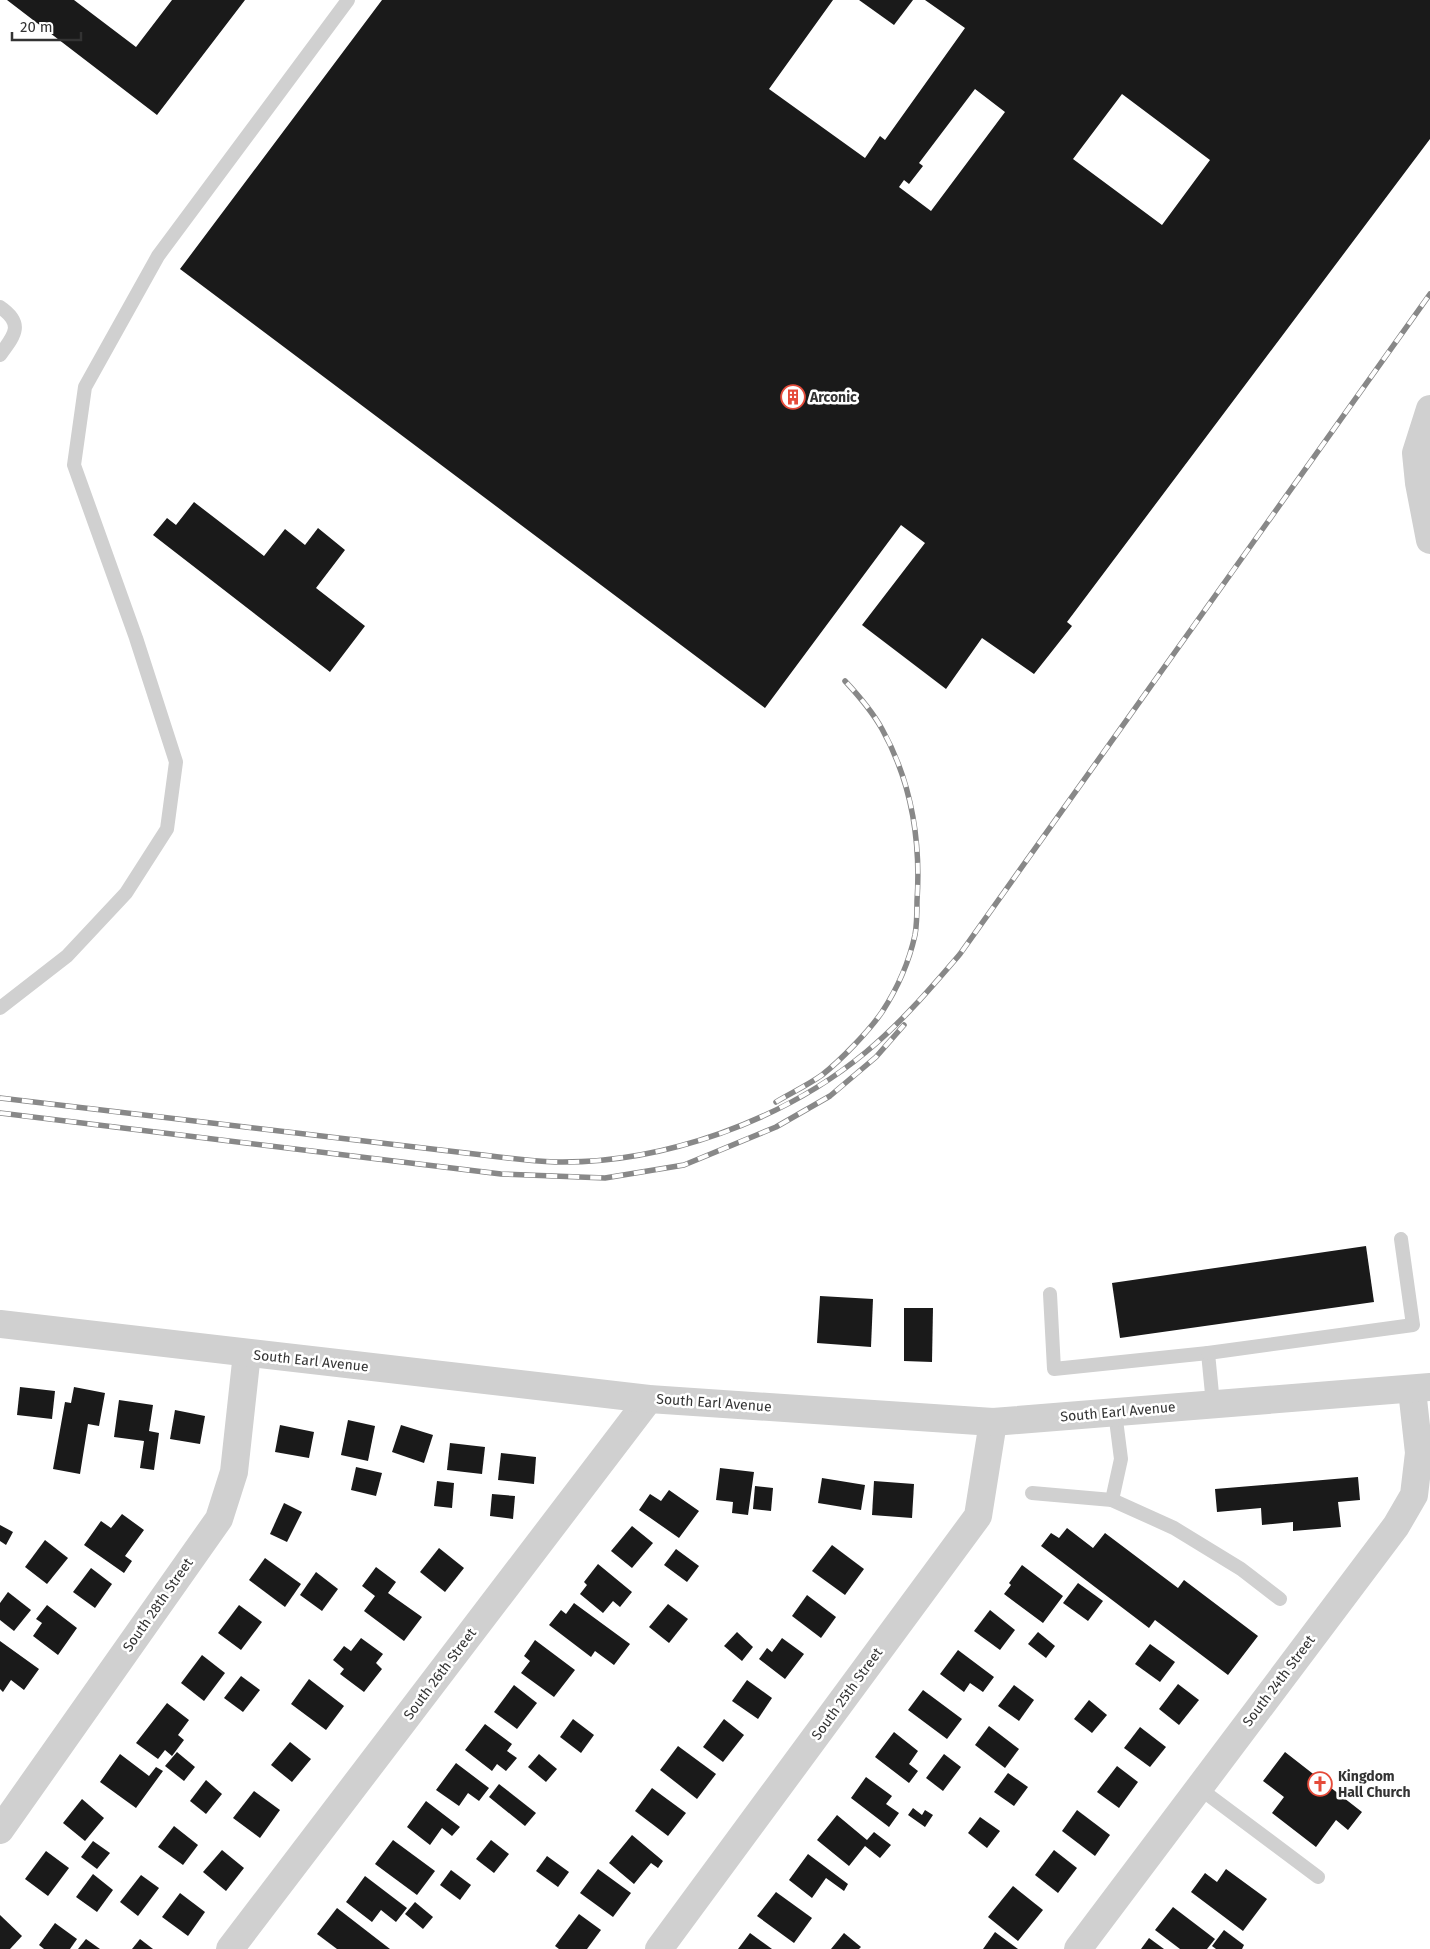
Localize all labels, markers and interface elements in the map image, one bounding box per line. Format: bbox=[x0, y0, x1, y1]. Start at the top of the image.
scale bar bbox=[12, 10, 81, 42]
text: 20 m bbox=[20, 18, 53, 36]
building icon: Arconic bbox=[780, 384, 806, 410]
place label: Arconic bbox=[809, 389, 857, 406]
street label: South Earl Avenue bbox=[253, 1347, 369, 1375]
street label: South Earl Avenue bbox=[656, 1390, 772, 1416]
street label: South Earl Avenue bbox=[1060, 1398, 1176, 1426]
street label: South 28th Street bbox=[119, 1554, 197, 1655]
street label: South 26th Street bbox=[400, 1624, 481, 1723]
street label: South 24th Street bbox=[1239, 1631, 1319, 1730]
street label: South 25th Street bbox=[808, 1644, 887, 1743]
place label: Kingdom Hall Church bbox=[1338, 1768, 1410, 1801]
church icon: Kingdom Hall Church bbox=[1307, 1771, 1333, 1797]

